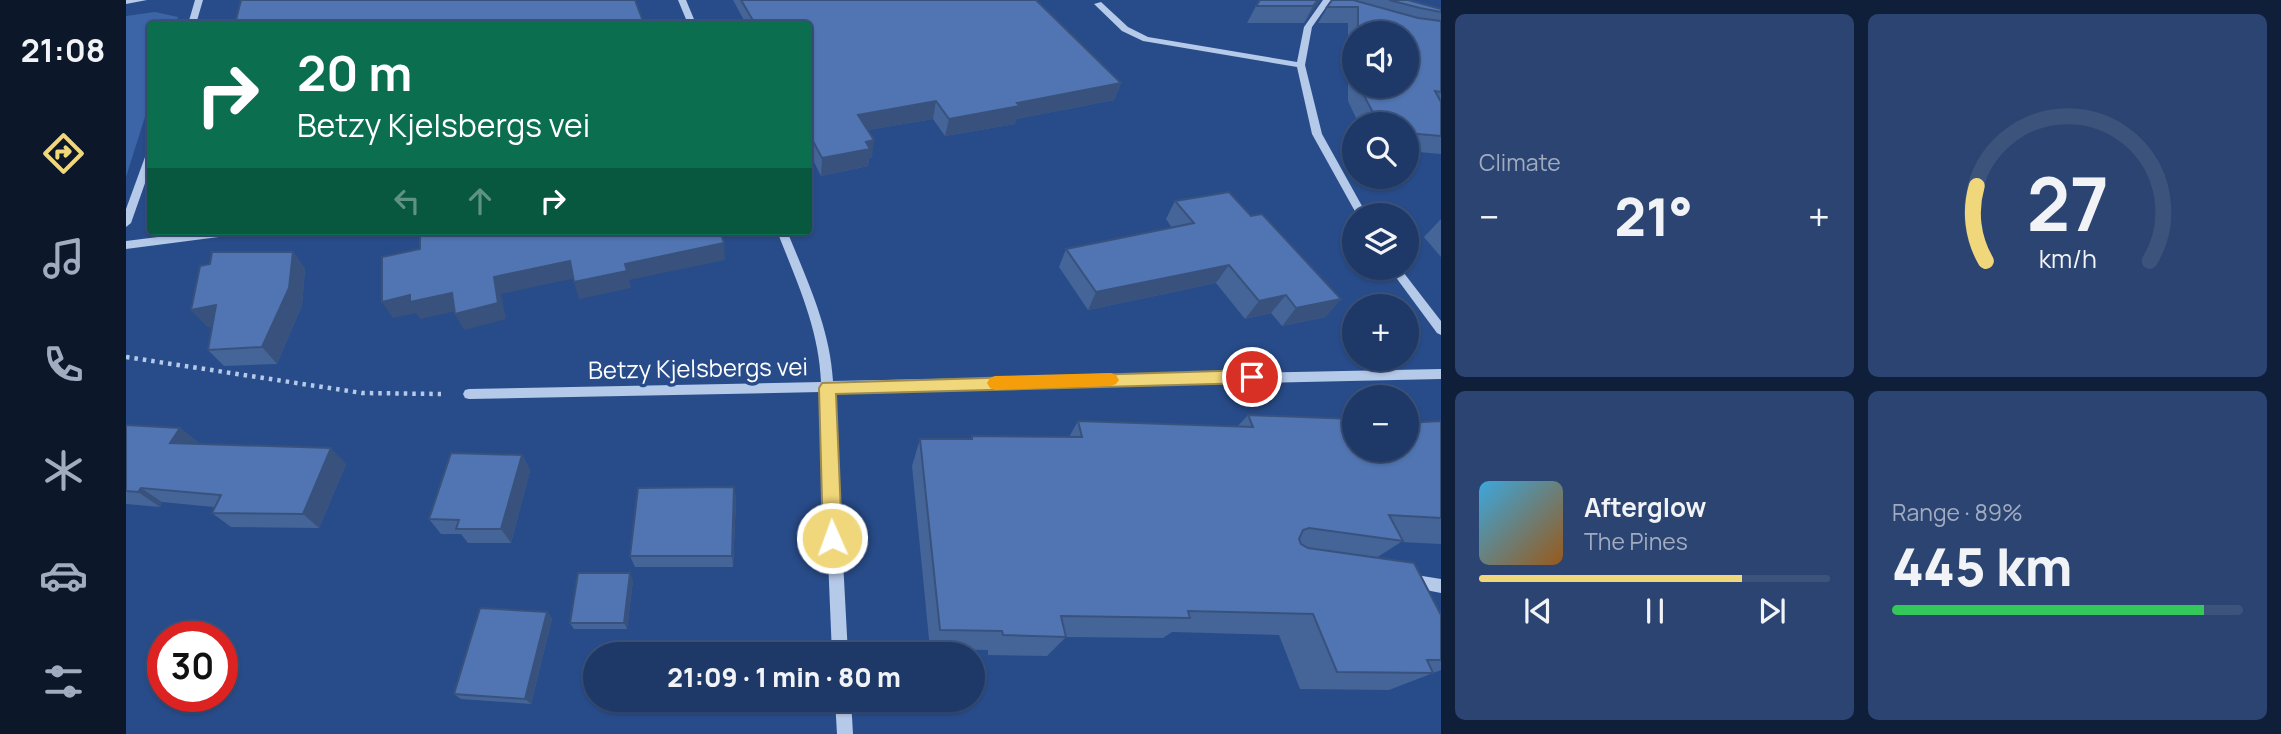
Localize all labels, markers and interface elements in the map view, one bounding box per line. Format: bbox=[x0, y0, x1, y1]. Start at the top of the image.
map controls bbox=[1342, 21, 1419, 462]
button: sound bbox=[1342, 21, 1419, 98]
text: 21:08 bbox=[21, 28, 105, 72]
text: 20 m bbox=[297, 39, 412, 106]
icon: right bbox=[182, 49, 273, 140]
text: Betzy Kjelsbergs vei bbox=[297, 103, 590, 147]
button: search bbox=[1342, 112, 1419, 189]
icon: directions bbox=[39, 129, 88, 178]
text: Climate bbox=[1479, 146, 1561, 178]
text: 27 bbox=[2026, 154, 2109, 254]
text: 21° bbox=[1615, 181, 1693, 252]
icon: left bbox=[388, 182, 426, 220]
icon: ahead bbox=[461, 182, 499, 220]
icon: right bbox=[534, 182, 572, 220]
text: − bbox=[1479, 190, 1500, 242]
text: + bbox=[1808, 190, 1830, 242]
button: layers bbox=[1342, 203, 1419, 280]
icon: music bbox=[39, 234, 88, 283]
text: km/h bbox=[2038, 241, 2097, 276]
button: + bbox=[1342, 294, 1419, 371]
icon: phone bbox=[39, 340, 88, 389]
pin bbox=[1222, 347, 1282, 407]
street label: Betzy Kjelsbergs vei bbox=[588, 349, 808, 386]
icon: arrive bbox=[1233, 358, 1271, 396]
button: − bbox=[1342, 385, 1419, 462]
icon: climate bbox=[39, 446, 88, 495]
text: Afterglow bbox=[1584, 489, 1706, 525]
text: Range · 89% bbox=[1892, 496, 2023, 528]
position arrow bbox=[795, 501, 869, 575]
text: The Pines bbox=[1584, 525, 1688, 557]
text: 445 km bbox=[1892, 531, 2072, 602]
icon: car bbox=[39, 551, 88, 600]
icon: previous bbox=[1519, 592, 1557, 630]
icon: pause bbox=[1636, 592, 1674, 630]
icon: next bbox=[1753, 592, 1791, 630]
speed limit sign: 30 bbox=[147, 621, 238, 712]
icon: filters bbox=[39, 657, 88, 706]
text: 21:09 · 1 min · 80 m bbox=[667, 659, 901, 695]

